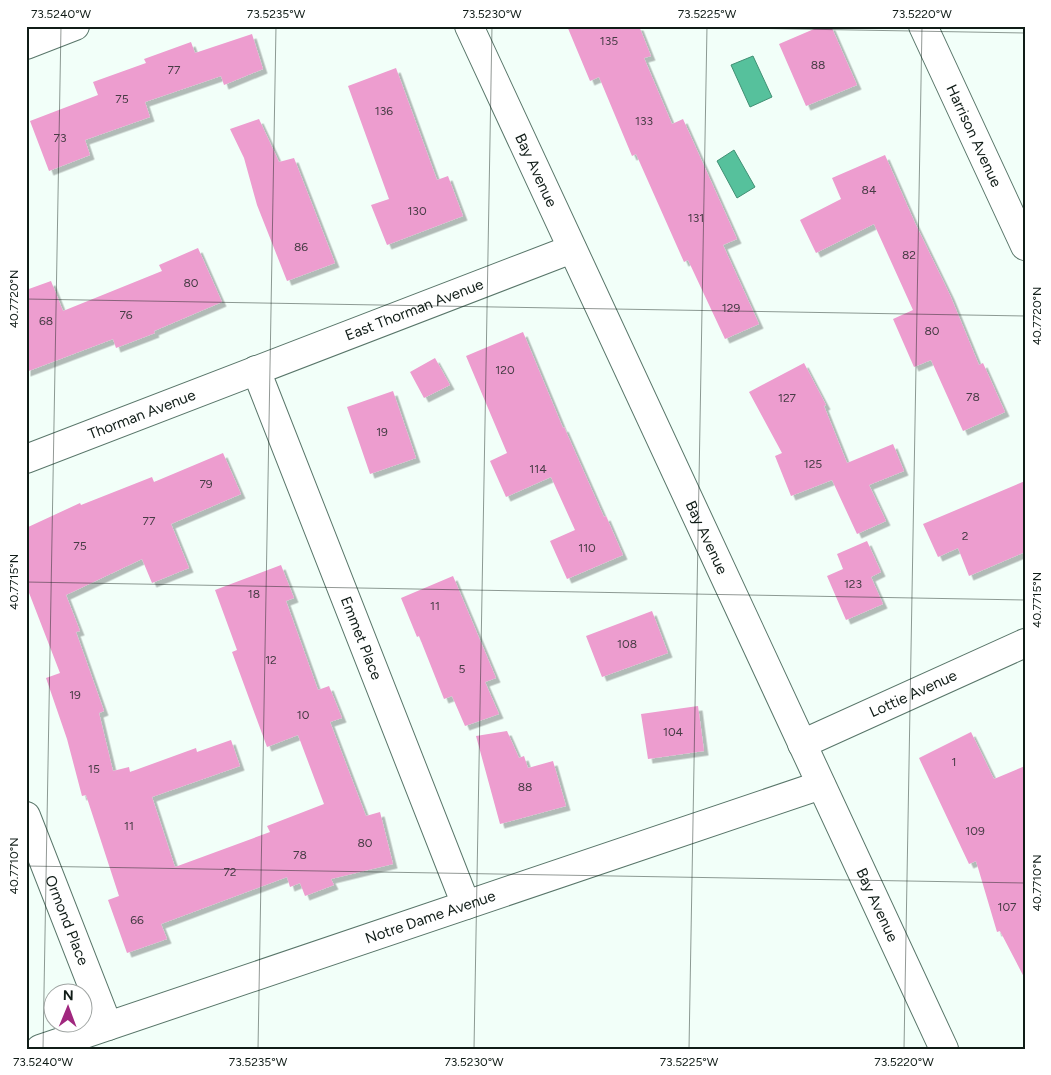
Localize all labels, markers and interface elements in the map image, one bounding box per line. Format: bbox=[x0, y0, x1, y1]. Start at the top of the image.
text: 73.5240°W bbox=[31, 7, 92, 21]
text: 73.5235°W bbox=[247, 7, 306, 21]
text: 73.5230°W bbox=[462, 7, 522, 21]
text: 73.5225°W bbox=[678, 7, 737, 21]
text: 73.5220°W bbox=[892, 7, 952, 21]
house number: 135 bbox=[600, 34, 618, 48]
house number: 88 bbox=[811, 58, 825, 72]
house number: 77 bbox=[168, 63, 181, 77]
street label: Harrison Avenue bbox=[942, 82, 1005, 190]
house number: 75 bbox=[115, 92, 129, 106]
house number: 136 bbox=[375, 104, 393, 118]
house number: 133 bbox=[635, 114, 653, 128]
house number: 73 bbox=[54, 131, 66, 145]
street label: Bay Avenue bbox=[511, 131, 561, 210]
house number: 84 bbox=[862, 183, 877, 197]
house number: 130 bbox=[407, 204, 427, 218]
house number: 131 bbox=[688, 211, 704, 225]
house number: 86 bbox=[294, 240, 308, 254]
house number: 82 bbox=[902, 248, 916, 262]
text: 40.7720°N bbox=[7, 270, 21, 328]
street label: East Thorman Avenue bbox=[343, 275, 486, 344]
house number: 80 bbox=[183, 276, 199, 290]
text: 40.7720°N bbox=[1030, 287, 1044, 345]
house number: 129 bbox=[722, 301, 740, 315]
house number: 76 bbox=[119, 308, 133, 322]
house number: 68 bbox=[39, 314, 53, 328]
house number: 80 bbox=[924, 324, 940, 338]
house number: 120 bbox=[495, 363, 515, 377]
street label: Thorman Avenue bbox=[85, 386, 198, 443]
house number: 78 bbox=[966, 390, 980, 404]
house number: 127 bbox=[778, 391, 797, 405]
house number: 19 bbox=[376, 425, 388, 439]
house number: 125 bbox=[804, 457, 822, 471]
house number: 114 bbox=[529, 462, 547, 476]
house number: 79 bbox=[199, 477, 213, 491]
street label: Bay Avenue bbox=[682, 498, 731, 577]
house number: 77 bbox=[143, 514, 156, 528]
house number: 2 bbox=[962, 529, 968, 543]
house number: 75 bbox=[73, 539, 87, 553]
house number: 110 bbox=[578, 541, 596, 555]
text: 40.7715°N bbox=[7, 554, 21, 610]
text: 40.7715°N bbox=[1030, 572, 1044, 628]
house number: 123 bbox=[844, 577, 862, 591]
house number: 18 bbox=[248, 587, 260, 601]
street label: Emmet Place bbox=[337, 594, 386, 682]
house number: 11 bbox=[430, 599, 440, 613]
house number: 108 bbox=[617, 637, 637, 651]
house number: 12 bbox=[265, 653, 277, 667]
house number: 5 bbox=[459, 662, 466, 676]
street label: Lottie Avenue bbox=[867, 666, 960, 721]
house number: 19 bbox=[69, 688, 81, 702]
house number: 10 bbox=[297, 708, 310, 722]
house number: 104 bbox=[663, 725, 684, 739]
house number: 1 bbox=[952, 755, 956, 769]
house number: 15 bbox=[88, 762, 100, 776]
house number: 88 bbox=[518, 780, 532, 794]
house number: 11 bbox=[124, 819, 134, 833]
house number: 109 bbox=[965, 824, 985, 838]
house number: 80 bbox=[357, 836, 373, 850]
text: 40.7710°N bbox=[7, 838, 21, 894]
house number: 78 bbox=[293, 848, 307, 862]
text: 40.7710°N bbox=[1030, 855, 1044, 911]
house number: 72 bbox=[223, 865, 237, 879]
street label: Bay Avenue bbox=[852, 865, 902, 945]
street label: Ormond Place bbox=[41, 873, 92, 968]
street label: Notre Dame Avenue bbox=[363, 887, 498, 947]
house number: 107 bbox=[997, 900, 1017, 914]
house number: 66 bbox=[130, 913, 144, 927]
north arrow bbox=[42, 982, 92, 1032]
text: N bbox=[63, 987, 74, 1004]
text: 73.5240°W bbox=[13, 1055, 74, 1069]
text: 73.5235°W bbox=[229, 1055, 288, 1069]
text: 73.5230°W bbox=[444, 1055, 504, 1069]
text: 73.5225°W bbox=[660, 1055, 719, 1069]
text: 73.5220°W bbox=[874, 1055, 934, 1069]

